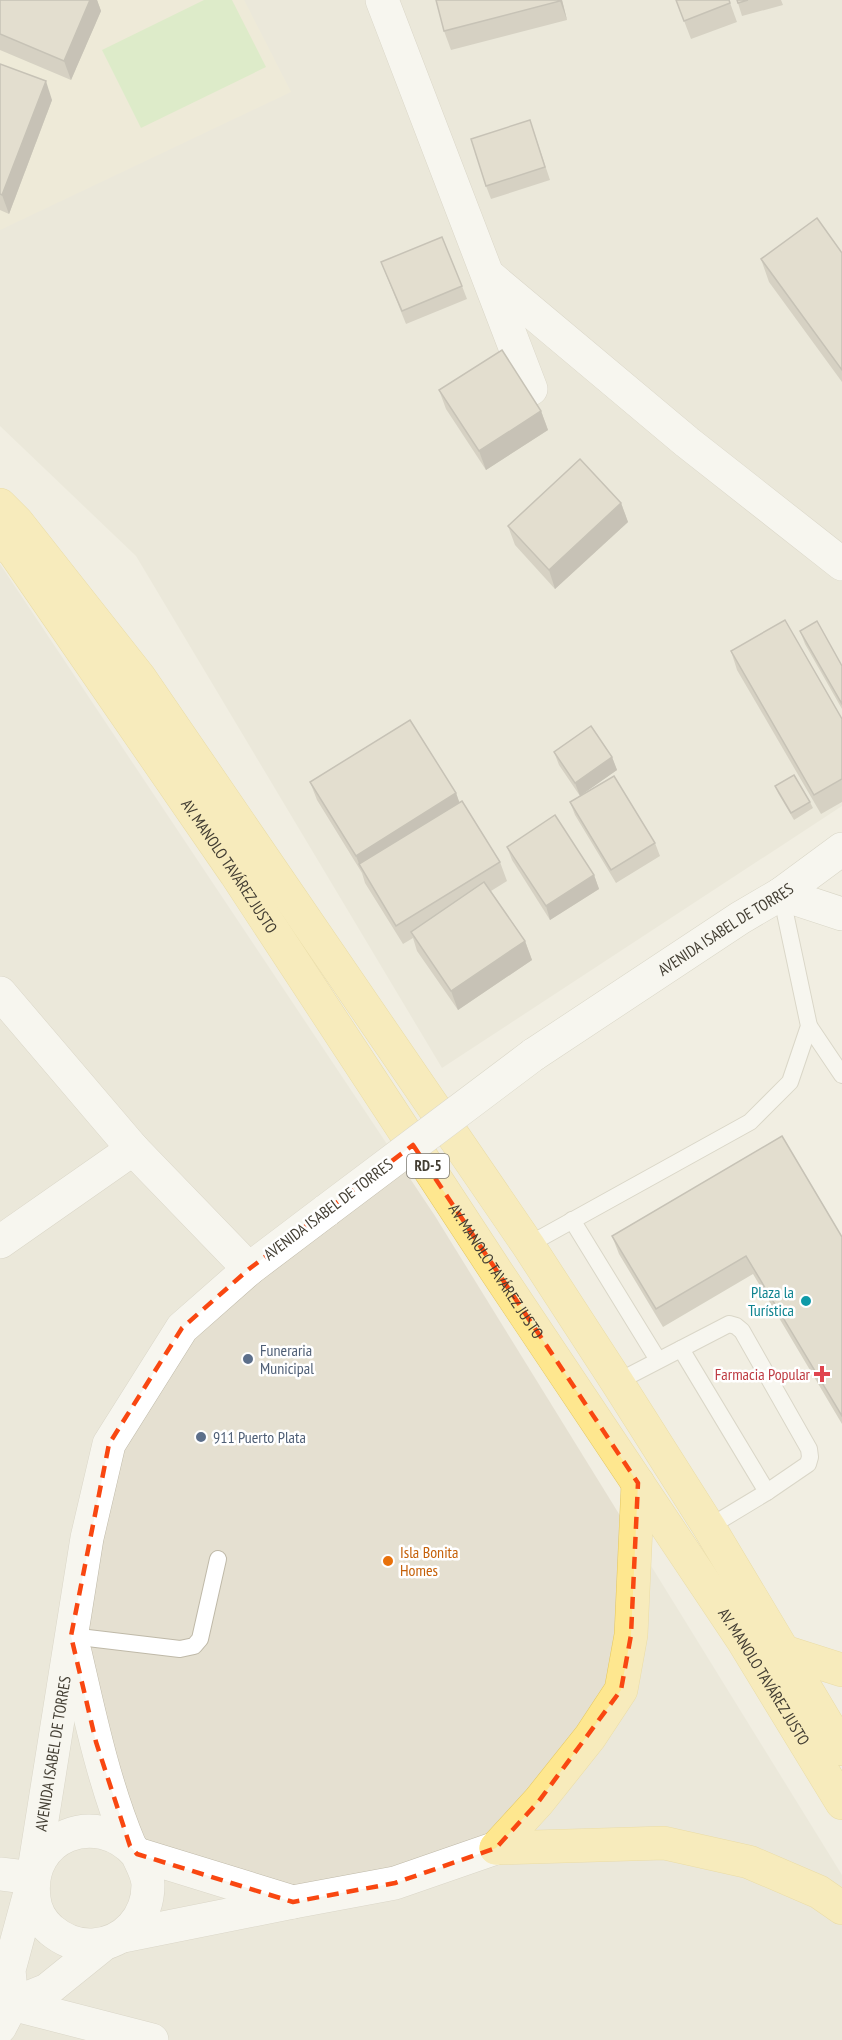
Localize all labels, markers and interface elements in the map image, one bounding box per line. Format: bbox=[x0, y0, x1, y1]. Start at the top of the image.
street label: AV. MANOLO TAVÁREZ JUSTO bbox=[177, 795, 282, 937]
street label: AVENIDA ISABEL DE TORRES bbox=[654, 878, 797, 980]
street label: AVENIDA ISABEL DE TORRES bbox=[259, 1154, 397, 1264]
road number: RD-5 bbox=[407, 1154, 449, 1178]
street label: AV. MANOLO TAVÁREZ JUSTO bbox=[445, 1200, 548, 1342]
place label: Plaza la Turística bbox=[748, 1282, 794, 1320]
marker: Plaza la Turística bbox=[799, 1294, 813, 1308]
place label: Funeraria Municipal bbox=[260, 1340, 314, 1378]
marker: Funeraria Municipal bbox=[241, 1352, 255, 1366]
place label: Farmacia Popular bbox=[715, 1364, 811, 1384]
marker: Farmacia Popular bbox=[815, 1367, 829, 1381]
place label: 911 Puerto Plata bbox=[213, 1427, 306, 1447]
marker: 911 Puerto Plata bbox=[194, 1430, 208, 1444]
place label: Isla Bonita Homes bbox=[400, 1542, 458, 1580]
marker: Isla Bonita Homes bbox=[381, 1554, 395, 1568]
street label: AV. MANOLO TAVÁREZ JUSTO bbox=[714, 1604, 814, 1749]
street label: AVENIDA ISABEL DE TORRES bbox=[30, 1674, 75, 1833]

